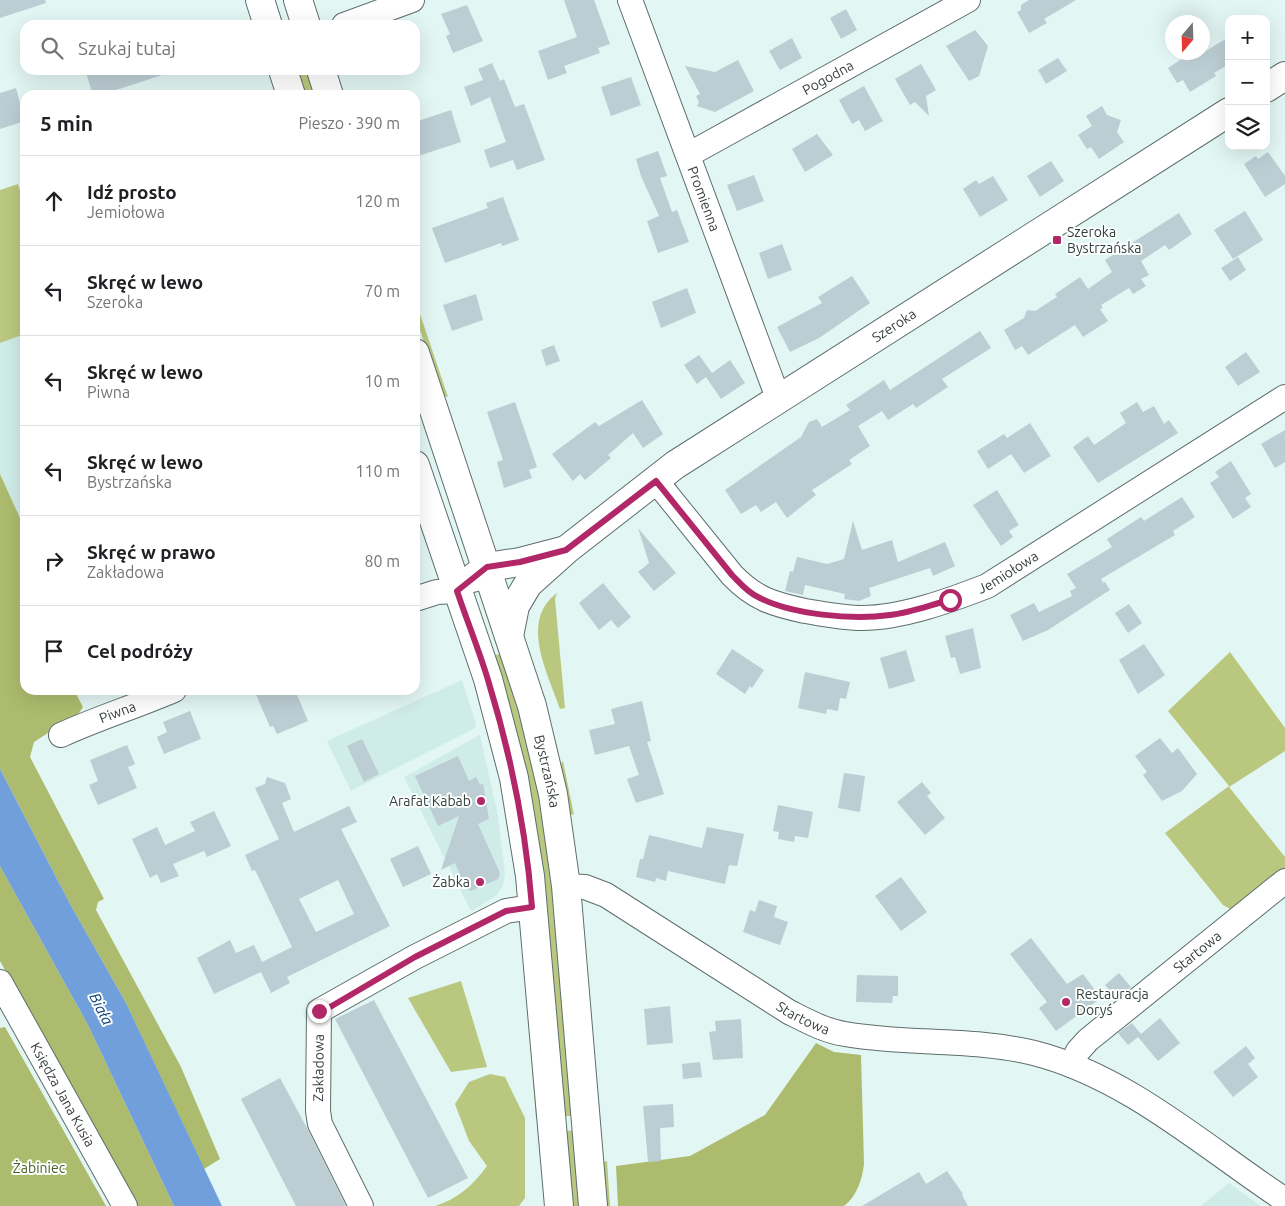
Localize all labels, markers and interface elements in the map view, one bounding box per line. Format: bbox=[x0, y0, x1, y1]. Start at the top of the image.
north arrow bbox=[1165, 15, 1210, 60]
map controls bbox=[1225, 15, 1270, 150]
button: + bbox=[1225, 15, 1270, 60]
search box bbox=[20, 20, 420, 75]
icon: search bbox=[38, 34, 66, 62]
text: Szukaj tutaj bbox=[78, 37, 176, 59]
street label: Pogodna bbox=[800, 57, 856, 98]
button: − bbox=[1225, 60, 1270, 105]
button: layers bbox=[1225, 105, 1270, 150]
text: 5 min bbox=[40, 111, 93, 135]
text: Pieszo · 390 m bbox=[298, 114, 400, 132]
street label: Promienna bbox=[684, 164, 723, 234]
text: Idź prosto bbox=[87, 181, 177, 203]
icon: ahead bbox=[40, 187, 68, 215]
text: 120 m bbox=[355, 192, 400, 210]
text: Jemiołowa bbox=[87, 203, 165, 221]
place label: Szeroka Bystrzańska bbox=[1067, 224, 1141, 256]
marker: Szeroka Bystrzańska bbox=[1051, 234, 1063, 246]
text: Skręć w lewo bbox=[87, 271, 203, 293]
icon: left bbox=[40, 277, 68, 305]
text: 70 m bbox=[364, 282, 400, 300]
text: Szeroka bbox=[87, 293, 143, 311]
street label: Szeroka bbox=[869, 306, 919, 345]
text: Skręć w lewo bbox=[87, 361, 203, 383]
icon: left bbox=[40, 367, 68, 395]
text: 10 m bbox=[364, 372, 400, 390]
text: Piwna bbox=[87, 383, 130, 401]
text: Skręć w lewo bbox=[87, 451, 203, 473]
icon: left bbox=[40, 457, 68, 485]
text: 110 m bbox=[355, 462, 400, 480]
text: Bystrzańska bbox=[87, 473, 172, 491]
text: Skręć w prawo bbox=[87, 541, 216, 563]
icon: right bbox=[40, 547, 68, 575]
street label: Jemiołowa bbox=[976, 548, 1041, 597]
text: 80 m bbox=[364, 552, 400, 570]
text: Zakładowa bbox=[87, 563, 164, 581]
route start bbox=[939, 589, 962, 612]
icon: arrive bbox=[40, 637, 68, 665]
text: Cel podróży bbox=[87, 640, 193, 662]
street label: Piwna bbox=[97, 698, 138, 726]
street label: Bystrzańska bbox=[531, 733, 563, 809]
place label: Arafat Kabab bbox=[389, 793, 471, 809]
marker: Arafat Kabab bbox=[475, 795, 487, 807]
place label: Żabka bbox=[432, 874, 470, 890]
marker: Żabka bbox=[474, 876, 486, 888]
street label: Startowa bbox=[1170, 928, 1225, 976]
place label: Restauracja Doryś bbox=[1076, 986, 1149, 1018]
water label: Biała bbox=[86, 990, 117, 1028]
marker: Restauracja Doryś bbox=[1060, 996, 1072, 1008]
street label: Startowa bbox=[774, 998, 832, 1038]
route end bbox=[308, 1000, 331, 1023]
street label: Zakładowa bbox=[310, 1034, 327, 1102]
street label: Księdza Jana Kusia bbox=[27, 1040, 98, 1149]
park label: Żabiniec bbox=[13, 1160, 66, 1176]

